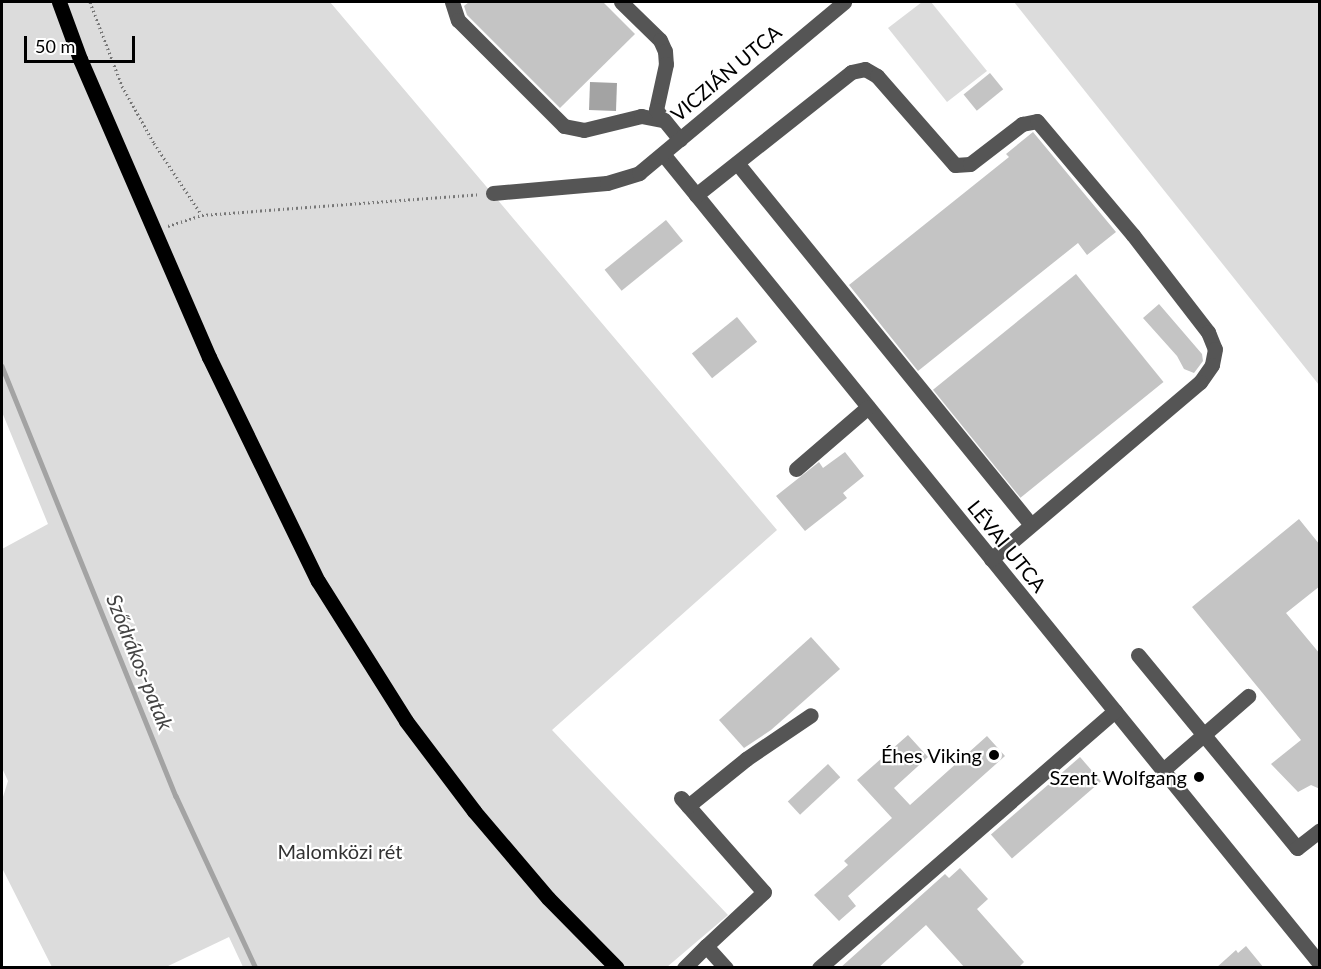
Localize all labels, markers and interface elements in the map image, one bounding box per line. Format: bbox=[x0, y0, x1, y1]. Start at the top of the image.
street label: VICZIÁN UTCA bbox=[666, 20, 786, 126]
scale bar bbox=[27, 24, 138, 62]
text: 50 m bbox=[35, 35, 75, 57]
street label: LÉVAI UTCA bbox=[963, 495, 1051, 597]
water label: Sződrákos-patak bbox=[101, 590, 179, 734]
place label: Éhes Viking bbox=[880, 743, 982, 767]
marker: Éhes Viking bbox=[987, 748, 1001, 762]
place label: Szent Wolfgang bbox=[1049, 765, 1187, 789]
marker: Szent Wolfgang bbox=[1192, 770, 1206, 784]
park label: Malomközi rét bbox=[278, 839, 402, 863]

